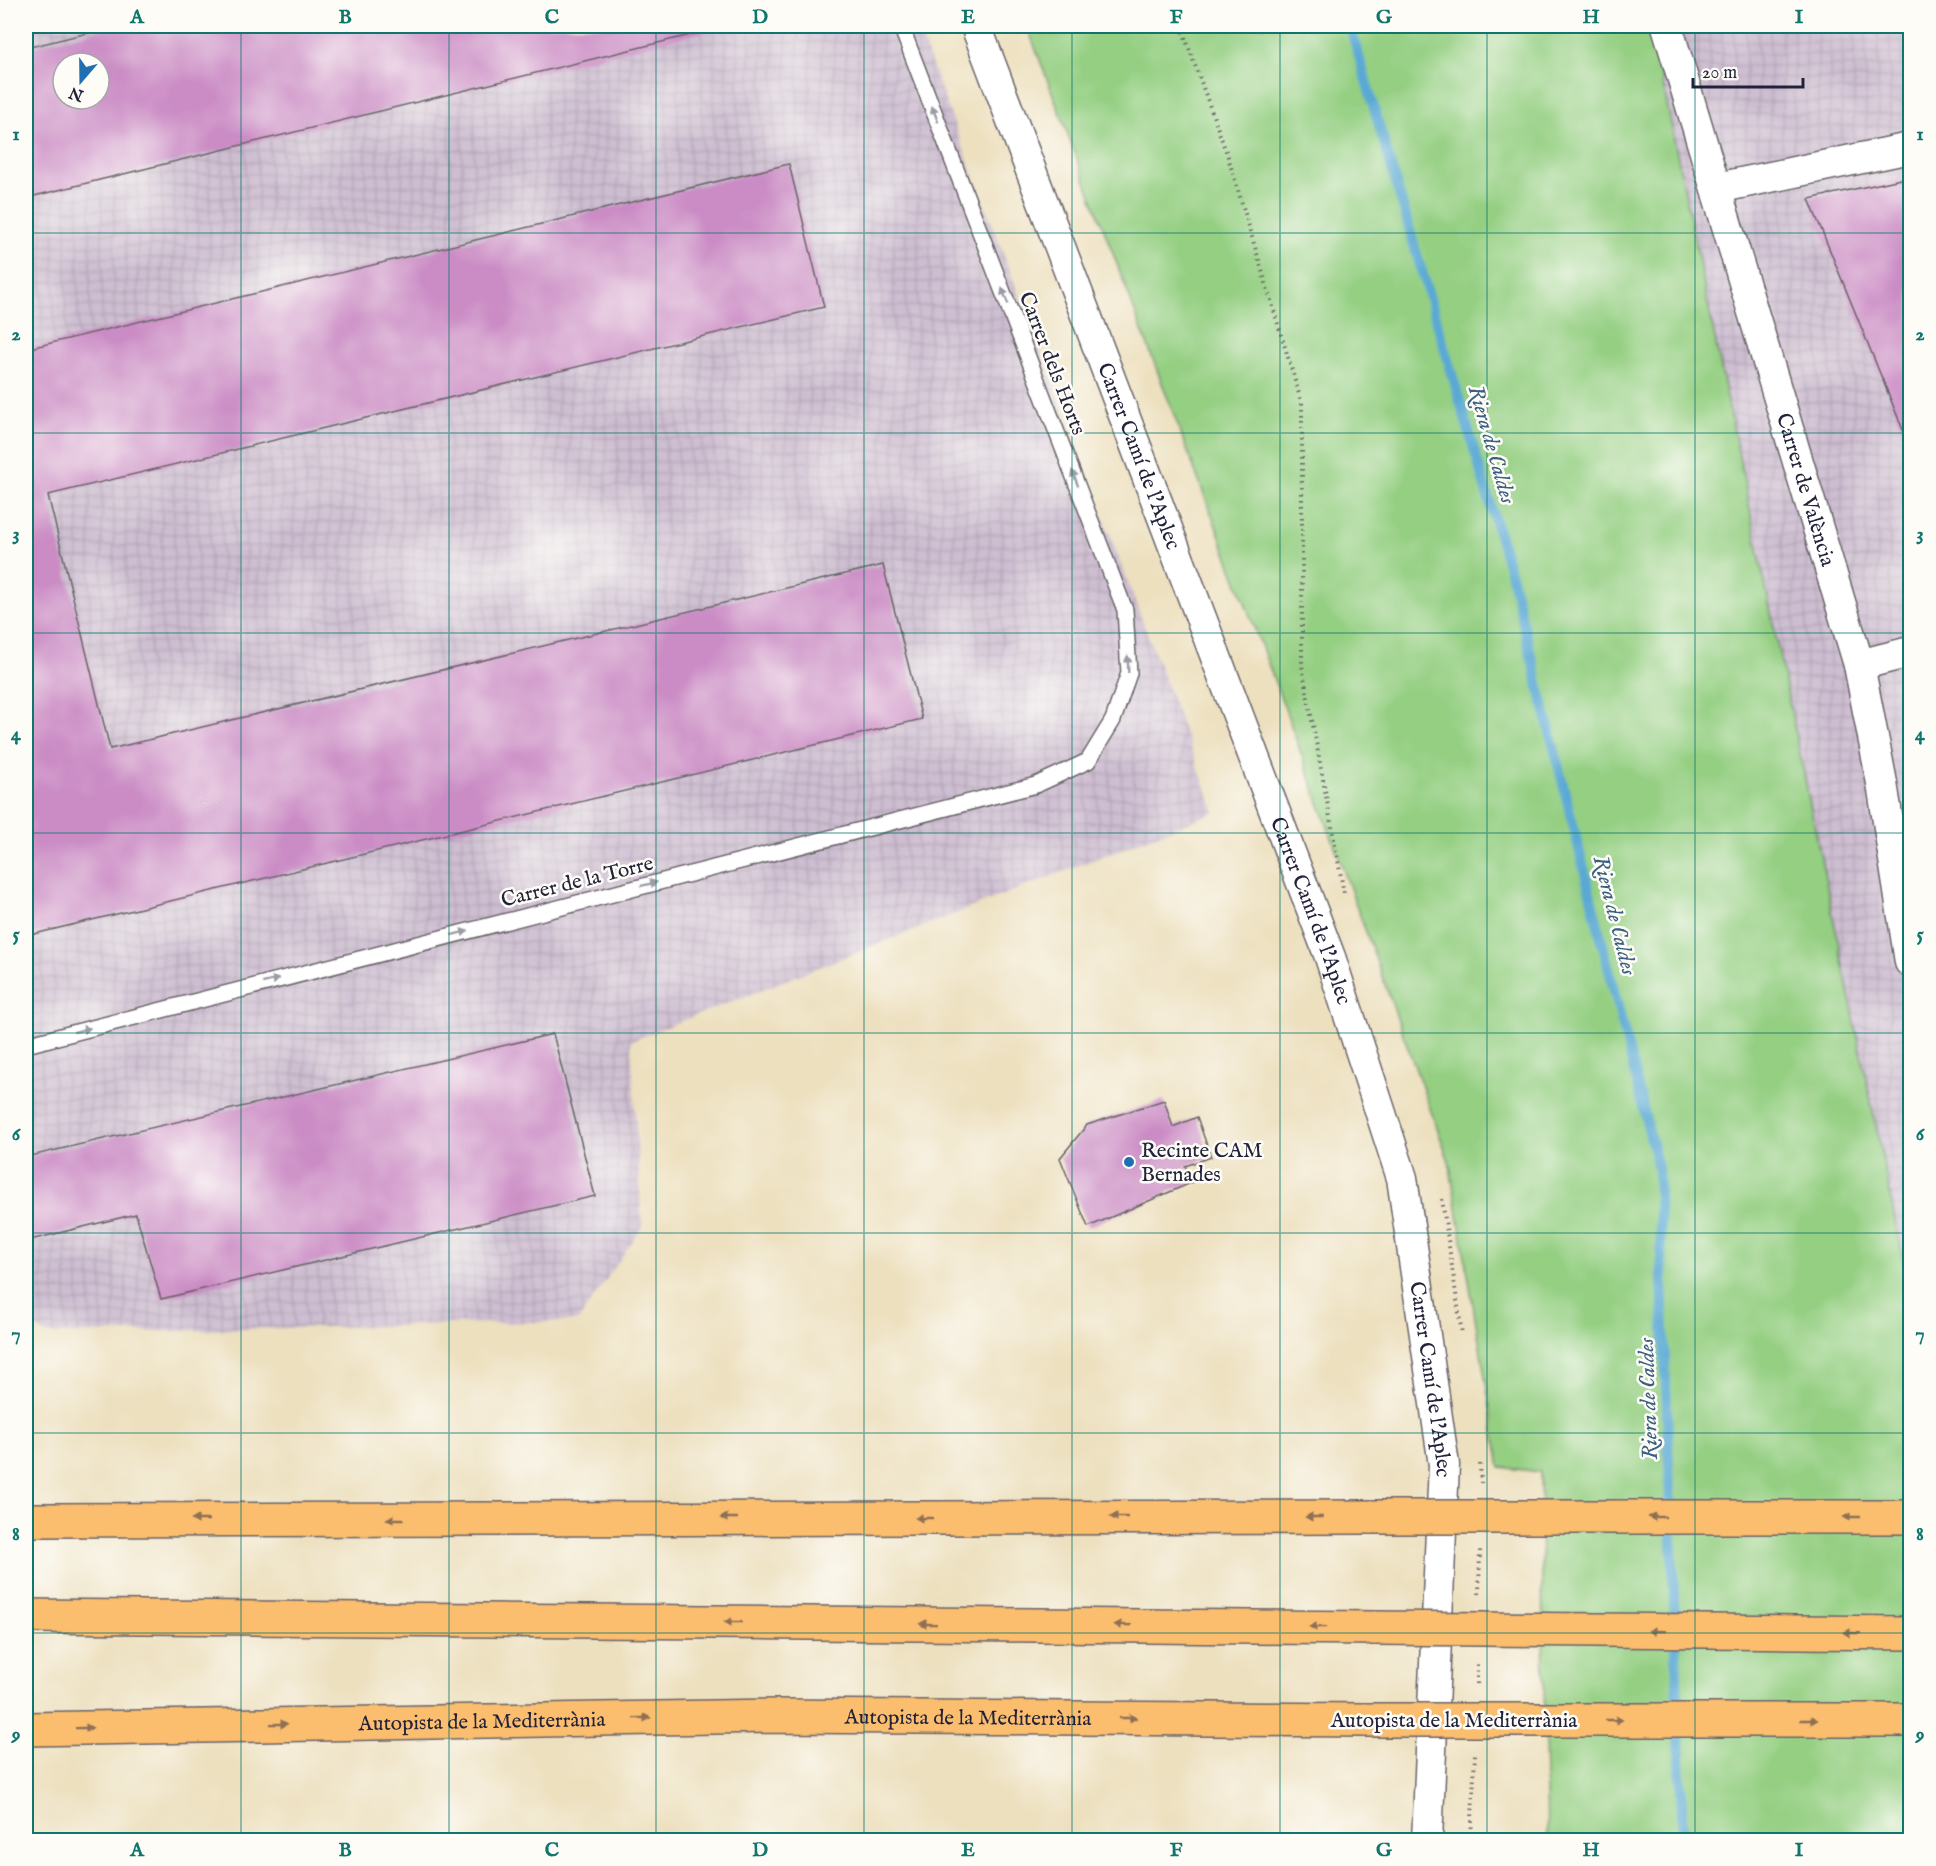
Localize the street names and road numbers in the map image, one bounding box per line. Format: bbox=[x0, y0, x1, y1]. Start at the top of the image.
street label: Carrer dels Horts bbox=[1012, 288, 1091, 439]
street label: Carrer Camí de l'Aplec bbox=[1090, 359, 1186, 554]
street label: Carrer de València bbox=[1769, 410, 1841, 571]
street label: Carrer Camí de l'Aplec bbox=[1263, 813, 1357, 1008]
street label: Carrer de la Torre bbox=[498, 850, 657, 914]
street label: Carrer Camí de l'Aplec bbox=[1402, 1280, 1456, 1478]
street label: Autopista de la Mediterrània bbox=[843, 1704, 1092, 1733]
street label: Autopista de la Mediterrània bbox=[357, 1707, 607, 1738]
street label: Autopista de la Mediterrània bbox=[1330, 1708, 1578, 1735]

